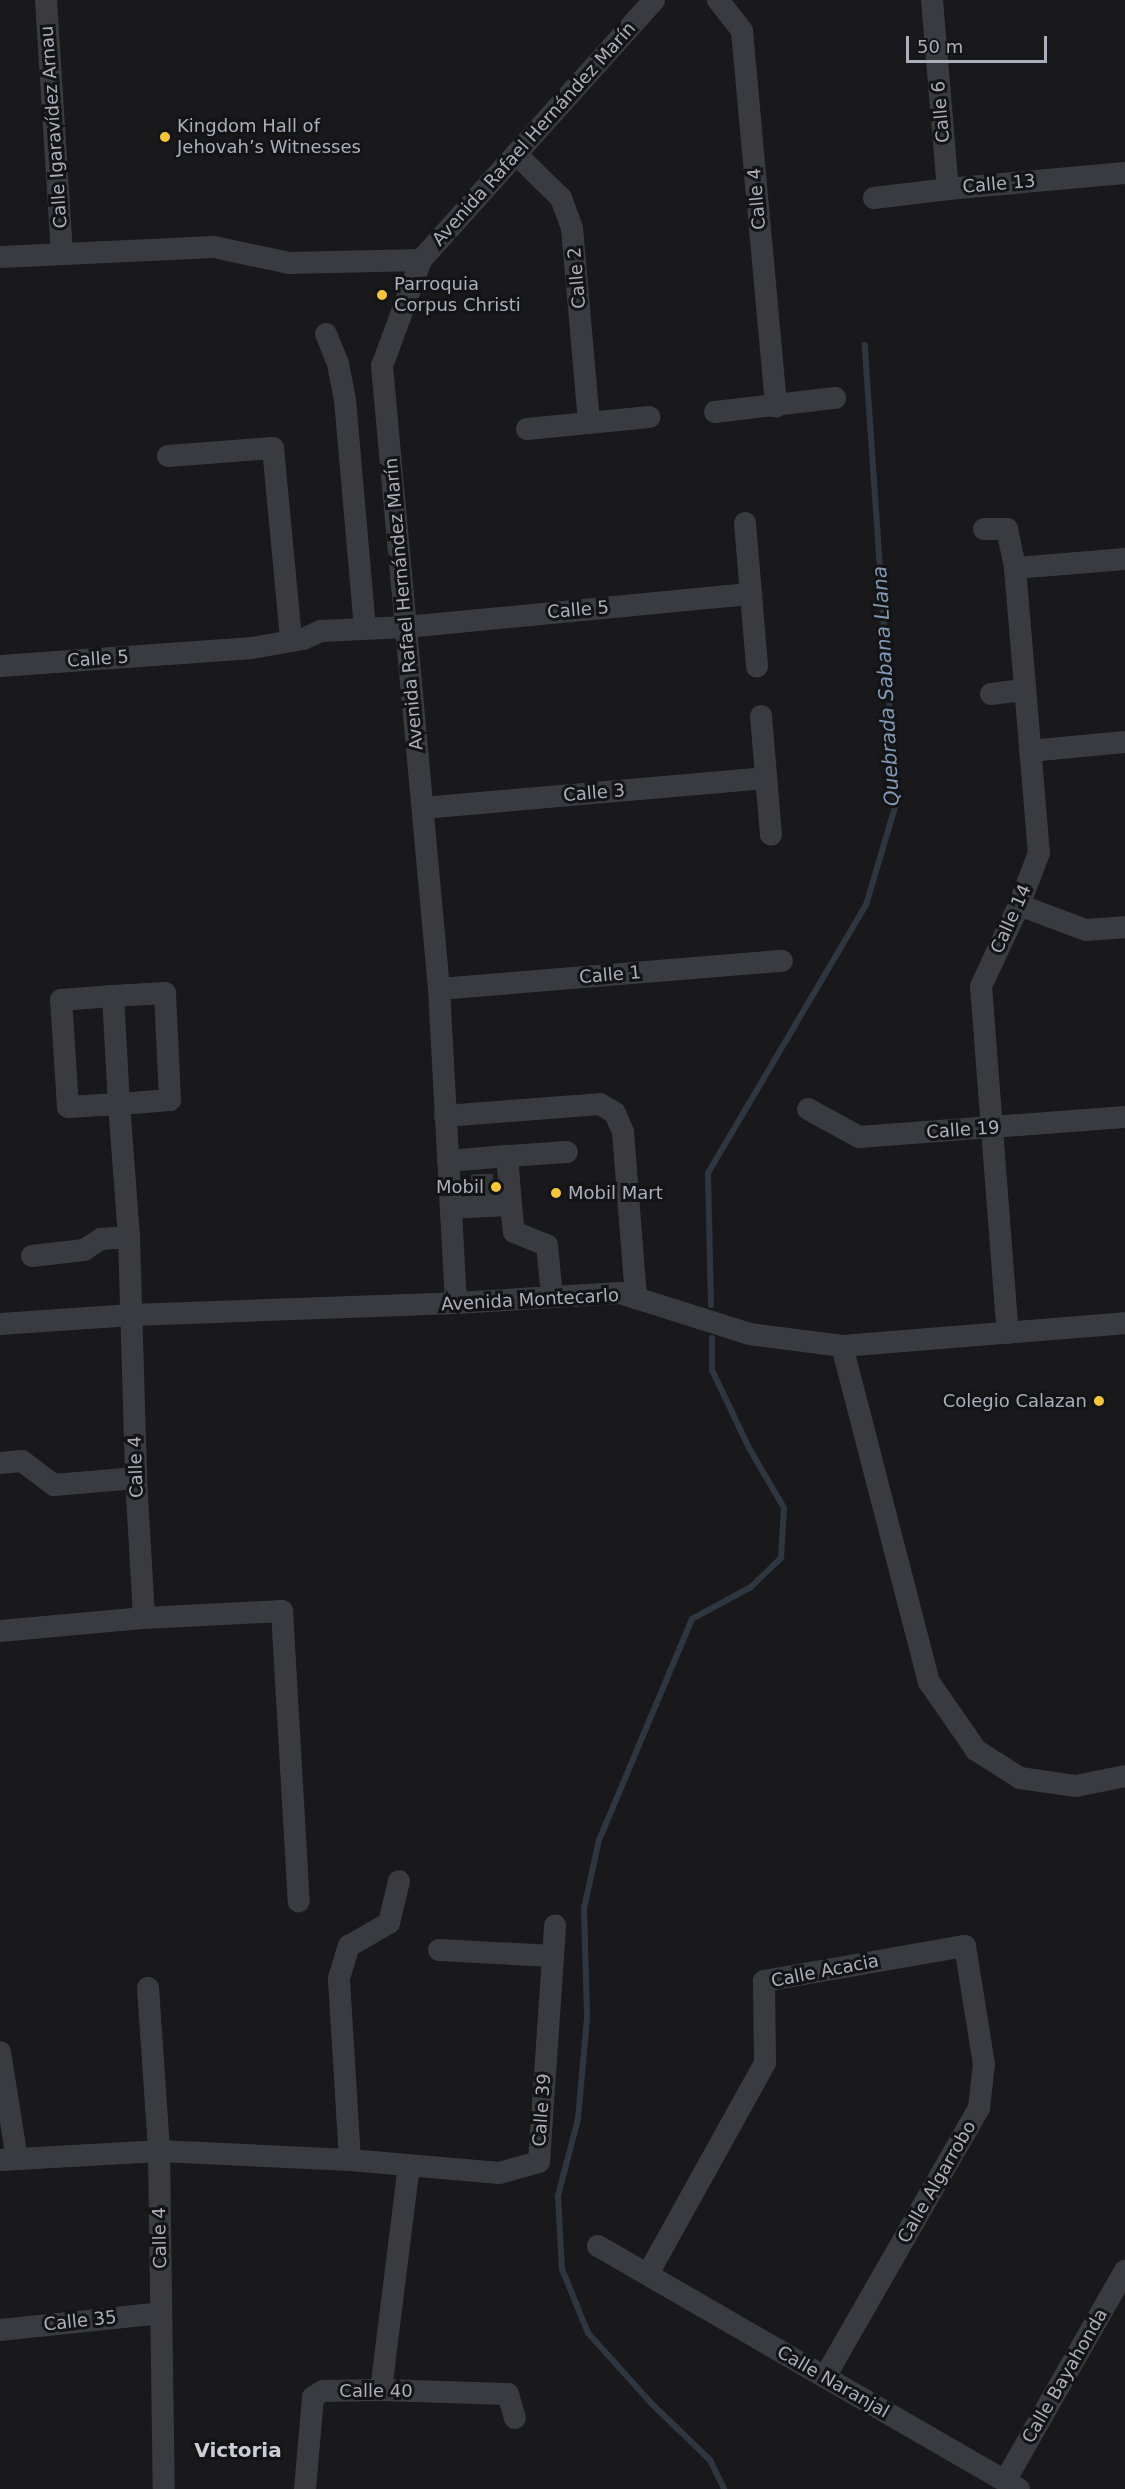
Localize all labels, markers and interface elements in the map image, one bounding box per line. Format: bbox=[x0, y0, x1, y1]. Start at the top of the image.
street label: Avenida Rafael Hernández Marín bbox=[428, 18, 640, 250]
scale bar bbox=[909, 24, 1050, 62]
street label: Calle Igaravídez Arnau bbox=[36, 25, 72, 229]
text: 50 m bbox=[917, 36, 963, 57]
street label: Calle 6 bbox=[928, 80, 954, 144]
place label: Kingdom Hall of Jehovah’s Witnesses bbox=[177, 116, 361, 158]
marker: Kingdom Hall of Jehovah’s Witnesses bbox=[158, 130, 172, 144]
street label: Calle 4 bbox=[744, 167, 770, 231]
street label: Calle 13 bbox=[962, 170, 1036, 198]
street label: Calle 2 bbox=[564, 246, 590, 310]
place label: Parroquia Corpus Christi bbox=[394, 274, 521, 316]
marker: Parroquia Corpus Christi bbox=[375, 288, 389, 302]
street label: Avenida Rafael Hernández Marín bbox=[380, 457, 428, 751]
water label: Quebrada Sabana Llana bbox=[868, 565, 904, 807]
street label: Calle 5 bbox=[546, 597, 610, 623]
street label: Calle 5 bbox=[66, 646, 130, 672]
street label: Calle 3 bbox=[562, 780, 626, 806]
street label: Calle 14 bbox=[986, 881, 1036, 957]
street label: Calle 1 bbox=[578, 962, 642, 988]
street label: Calle 19 bbox=[926, 1117, 1000, 1143]
place label: Mobil bbox=[436, 1176, 484, 1198]
marker: Mobil bbox=[489, 1180, 503, 1194]
place label: Mobil Mart bbox=[568, 1182, 663, 1204]
marker: Mobil Mart bbox=[549, 1186, 563, 1200]
street label: Avenida Montecarlo bbox=[441, 1285, 619, 1315]
place label: Colegio Calazan bbox=[943, 1390, 1087, 1412]
marker: Colegio Calazan bbox=[1092, 1394, 1106, 1408]
street label: Calle 4 bbox=[124, 1436, 148, 1498]
street label: Calle Acacia bbox=[769, 1950, 881, 1992]
street label: Calle 39 bbox=[529, 2073, 555, 2147]
street label: Calle Algarrobo bbox=[893, 2117, 981, 2247]
street label: Calle 4 bbox=[149, 2207, 171, 2269]
street label: Calle Bayahonda bbox=[1018, 2305, 1112, 2447]
street label: Calle 35 bbox=[42, 2306, 118, 2336]
street label: Calle Naranjal bbox=[773, 2341, 893, 2423]
street label: Calle 40 bbox=[339, 2380, 413, 2402]
district label: Victoria bbox=[194, 2438, 282, 2462]

